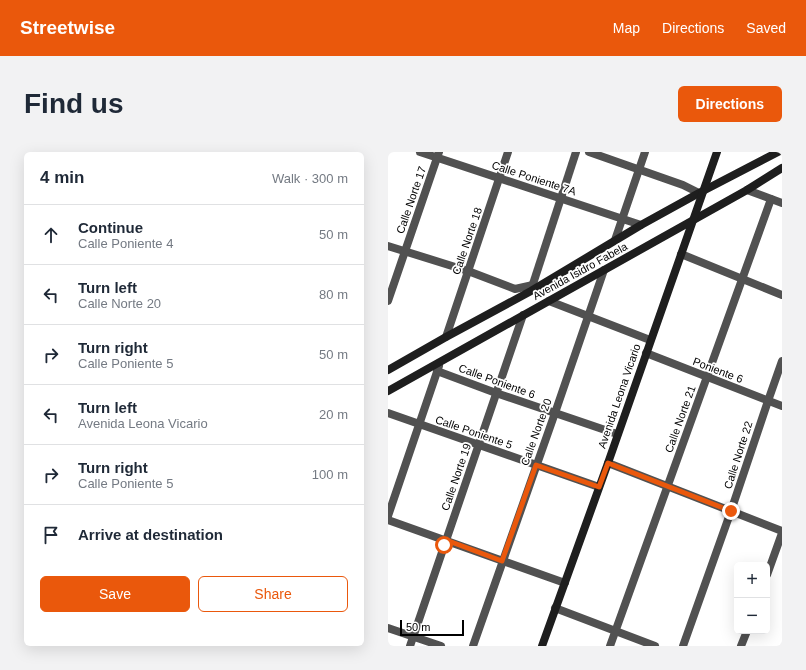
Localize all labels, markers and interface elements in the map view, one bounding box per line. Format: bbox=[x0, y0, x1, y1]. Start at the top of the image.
text: Streetwise bbox=[20, 17, 115, 38]
text: Map bbox=[613, 20, 640, 36]
text: Directions bbox=[662, 20, 724, 36]
text: Saved bbox=[746, 20, 786, 36]
button: Directions bbox=[678, 86, 782, 122]
text: Find us bbox=[24, 88, 124, 119]
street label: Calle Poniente 7A bbox=[490, 159, 578, 198]
street label: Calle Norte 17 bbox=[394, 165, 428, 235]
text: 4 min bbox=[40, 168, 84, 187]
text: Walk · 300 m bbox=[272, 171, 348, 186]
street label: Calle Norte 18 bbox=[450, 206, 484, 276]
text: Continue bbox=[78, 219, 143, 236]
icon: ahead bbox=[40, 224, 62, 246]
text: 50 m bbox=[319, 227, 348, 242]
text: Calle Poniente 4 bbox=[78, 236, 173, 251]
street label: Avenida Isidro Fabela bbox=[531, 240, 630, 302]
text: Turn left bbox=[78, 279, 137, 296]
icon: left bbox=[40, 284, 62, 306]
text: 80 m bbox=[319, 287, 348, 302]
text: Calle Norte 20 bbox=[78, 296, 161, 311]
text: Turn right bbox=[78, 339, 148, 356]
street label: Avenida Leona Vicario bbox=[595, 342, 643, 450]
icon: right bbox=[40, 344, 62, 366]
text: 50 m bbox=[319, 347, 348, 362]
street label: Poniente 6 bbox=[691, 355, 745, 385]
text: Calle Poniente 5 bbox=[78, 356, 173, 371]
street label: Calle Poniente 6 bbox=[457, 362, 537, 400]
street label: Calle Norte 21 bbox=[662, 384, 698, 454]
street label: Calle Norte 20 bbox=[518, 397, 554, 467]
text: Turn left bbox=[78, 399, 137, 416]
icon: left bbox=[40, 404, 62, 426]
text: 20 m bbox=[319, 407, 348, 422]
street label: Calle Poniente 5 bbox=[434, 413, 514, 451]
text: Avenida Leona Vicario bbox=[78, 416, 208, 431]
street label: Calle Norte 22 bbox=[721, 420, 755, 490]
street label: Calle Norte 19 bbox=[439, 442, 473, 512]
text: Turn right bbox=[78, 459, 148, 476]
icon: right bbox=[40, 464, 62, 486]
text: 100 m bbox=[312, 467, 348, 482]
text: Calle Poniente 5 bbox=[78, 476, 173, 491]
route end bbox=[722, 502, 740, 520]
icon: arrive bbox=[40, 524, 62, 546]
text: Arrive at destination bbox=[78, 526, 223, 543]
route start bbox=[435, 536, 453, 554]
map controls bbox=[734, 562, 770, 634]
button: + bbox=[734, 562, 770, 598]
button: Save bbox=[40, 576, 190, 612]
button: Share bbox=[198, 576, 348, 612]
button: − bbox=[734, 598, 770, 634]
scale bar bbox=[400, 618, 464, 637]
text: 50 m bbox=[406, 621, 430, 633]

